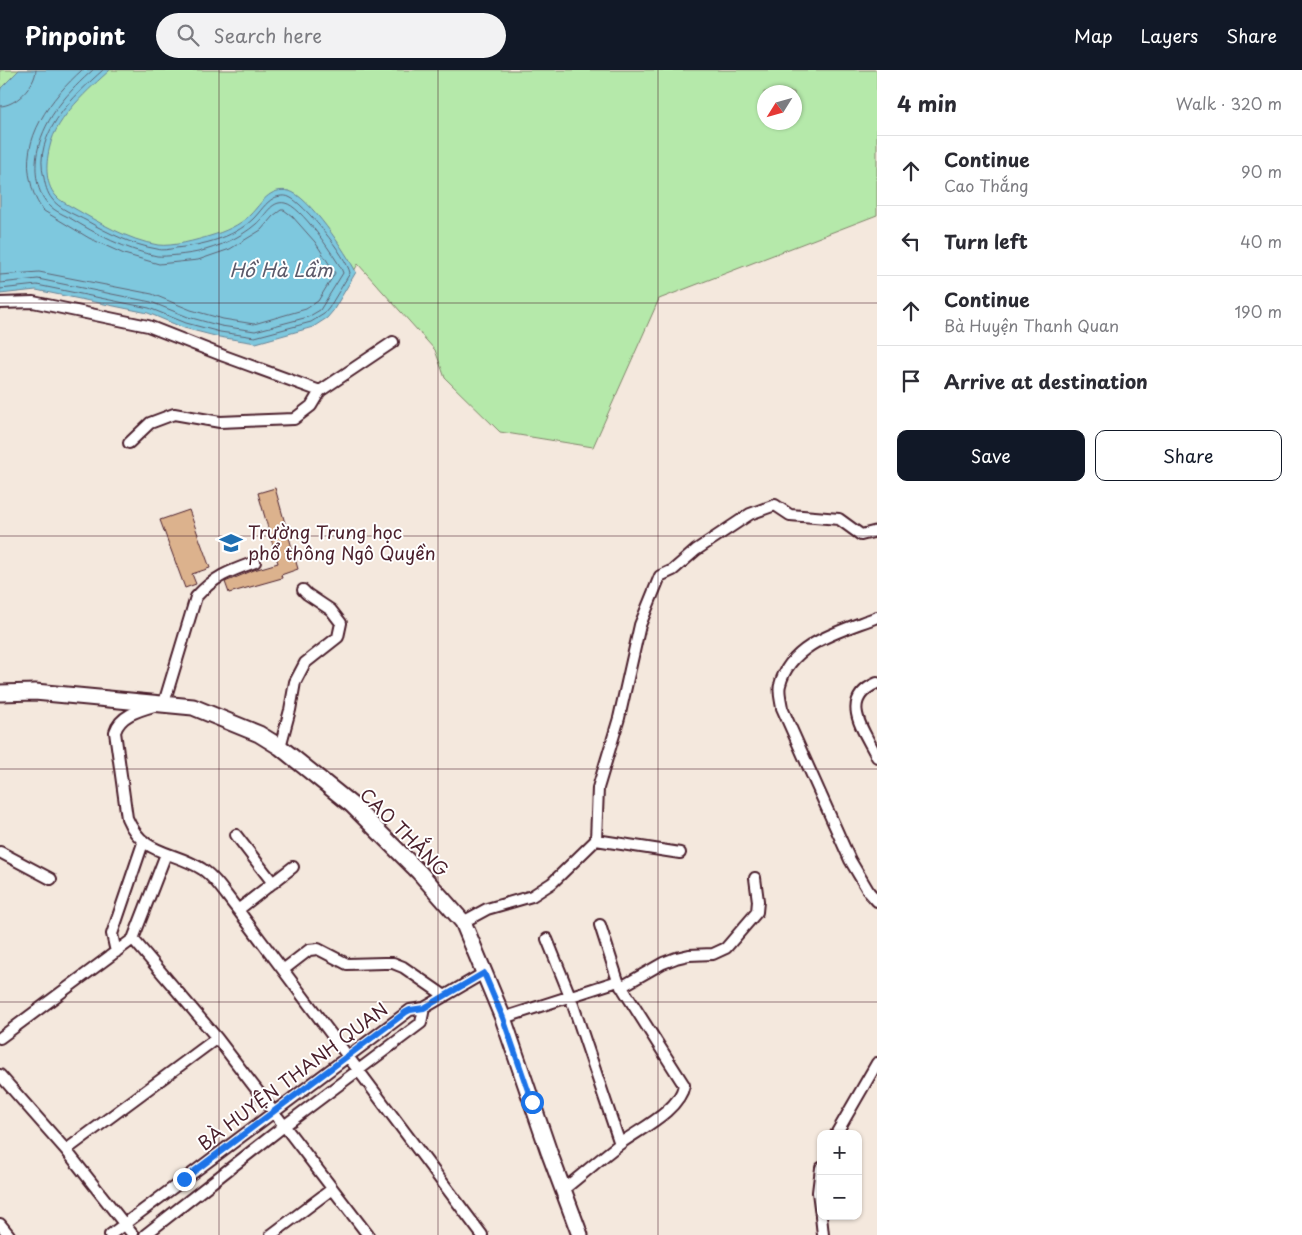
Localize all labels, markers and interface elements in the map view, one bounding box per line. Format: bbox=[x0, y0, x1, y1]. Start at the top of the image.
search box bbox=[156, 13, 506, 58]
text: Pinpoint bbox=[25, 17, 126, 53]
icon: search bbox=[174, 21, 202, 49]
text: Search here bbox=[214, 21, 322, 49]
text: Map bbox=[1074, 22, 1113, 49]
text: Layers bbox=[1141, 22, 1198, 49]
text: Share bbox=[1226, 22, 1277, 49]
north arrow bbox=[757, 85, 802, 130]
text: 4 min bbox=[897, 87, 957, 119]
text: Walk · 320 m bbox=[1176, 91, 1282, 115]
text: Continue bbox=[944, 145, 1030, 173]
icon: ahead bbox=[897, 157, 925, 185]
text: 90 m bbox=[1241, 159, 1282, 183]
text: Cao Thắng bbox=[944, 173, 1028, 197]
icon: left bbox=[897, 227, 925, 255]
text: Turn left bbox=[944, 227, 1028, 255]
text: 40 m bbox=[1240, 229, 1282, 253]
water label: Hồ Hà Lầm bbox=[229, 255, 334, 283]
text: Continue bbox=[944, 285, 1030, 313]
icon: ahead bbox=[897, 297, 925, 325]
text: 190 m bbox=[1234, 299, 1282, 323]
text: Bà Huyện Thanh Quan bbox=[944, 313, 1119, 337]
icon: arrive bbox=[897, 367, 925, 395]
text: Arrive at destination bbox=[944, 367, 1148, 395]
button: Save bbox=[897, 430, 1085, 481]
button: Share bbox=[1095, 430, 1282, 481]
place label: Trường Trung học phổ thông Ngô Quyền bbox=[248, 518, 436, 566]
school or university icon: Trường Trung học phổ thông Ngô Quyền bbox=[218, 530, 244, 556]
street label: CAO THẮNG bbox=[354, 780, 457, 883]
street label: BÀ HUYỆN THANH QUAN bbox=[191, 995, 393, 1156]
route start bbox=[521, 1091, 544, 1114]
map controls bbox=[817, 1130, 862, 1220]
button: + bbox=[817, 1130, 862, 1175]
route end bbox=[173, 1168, 196, 1191]
button: − bbox=[817, 1175, 862, 1220]

